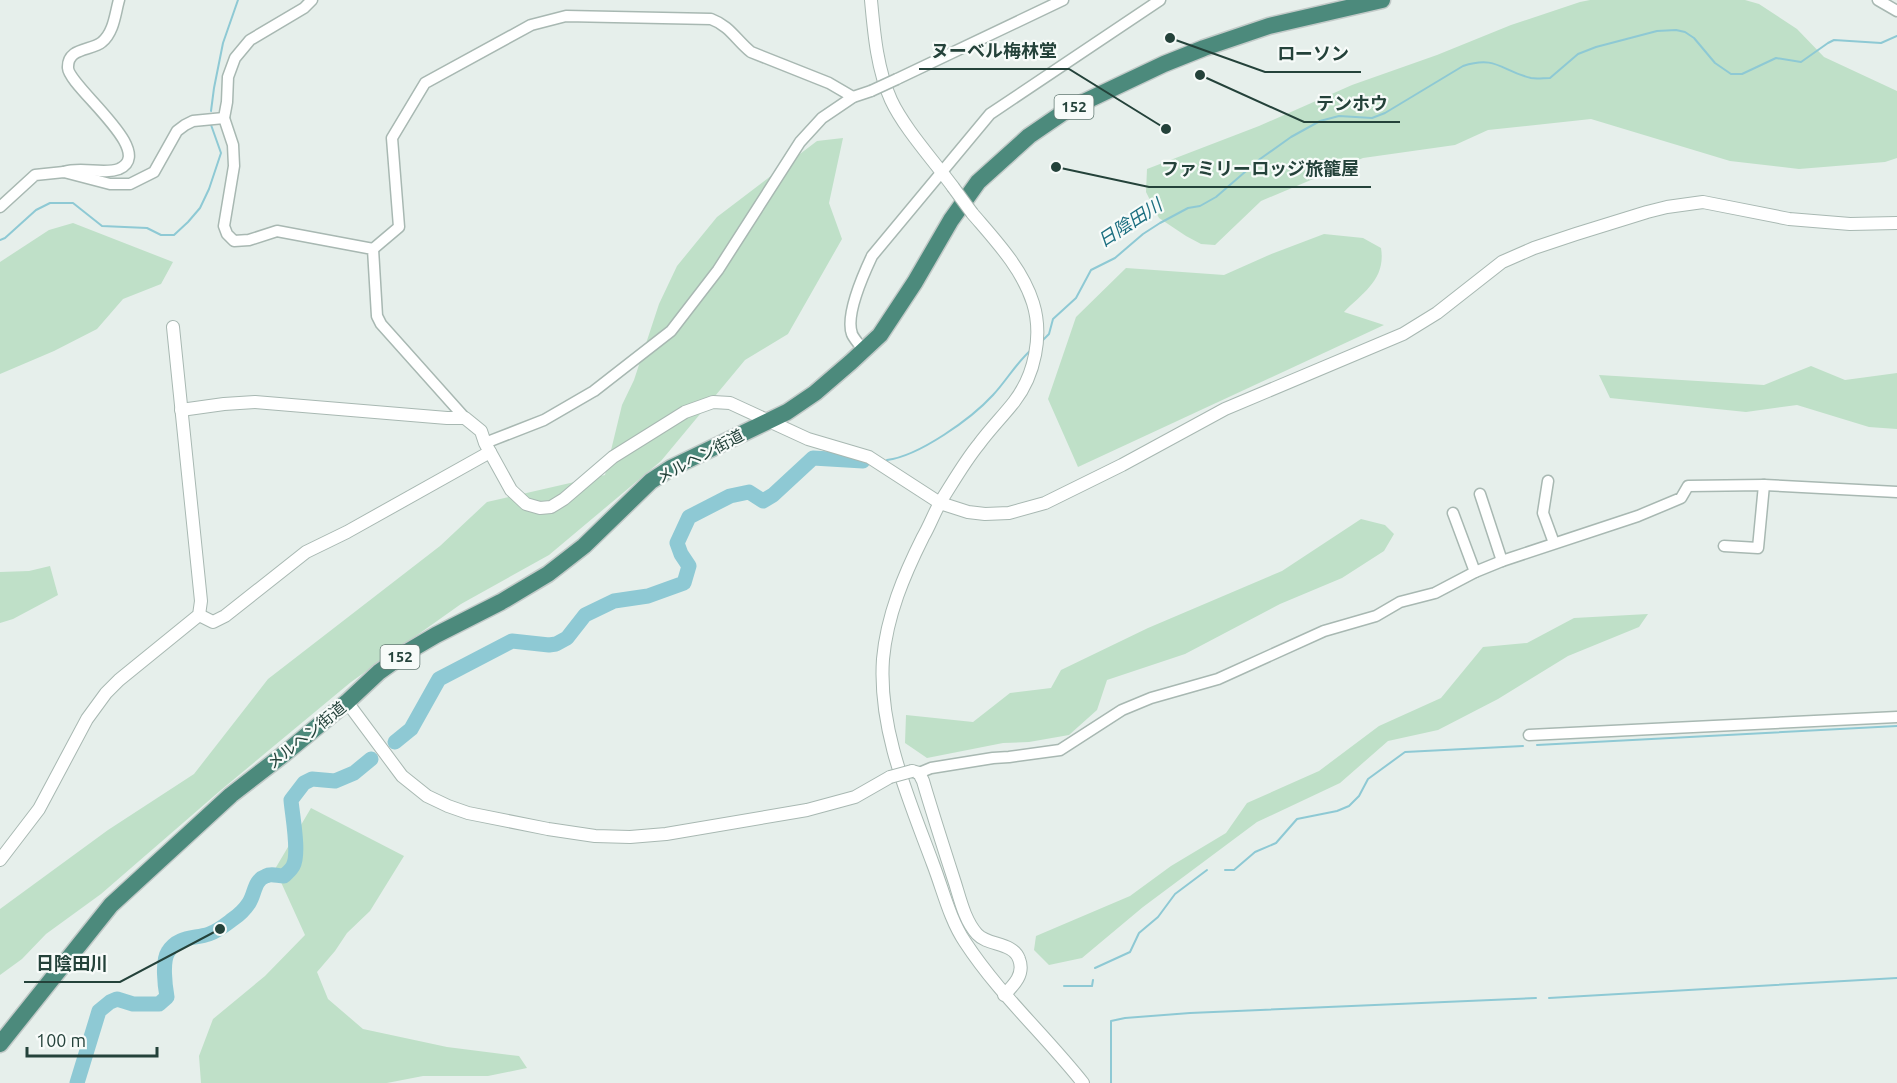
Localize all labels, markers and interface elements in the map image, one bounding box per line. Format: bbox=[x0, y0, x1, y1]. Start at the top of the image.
callout: ヌーベル梅林堂 bbox=[919, 33, 1069, 69]
callout: ローソン bbox=[1265, 36, 1361, 72]
text: ヌーベル梅林堂 bbox=[931, 40, 1057, 60]
text: ローソン bbox=[1277, 43, 1349, 63]
callout: テンホウ bbox=[1304, 86, 1400, 122]
text: テンホウ bbox=[1316, 93, 1388, 113]
road number: 152 bbox=[1054, 95, 1094, 119]
callout: ファミリーロッジ旅籠屋 bbox=[1149, 151, 1371, 187]
text: ファミリーロッジ旅籠屋 bbox=[1161, 158, 1359, 178]
water label: 日陰田川 bbox=[1094, 193, 1167, 250]
street label: メルヘン街道 bbox=[653, 426, 747, 486]
road number: 152 bbox=[380, 645, 420, 669]
street label: メルヘン街道 bbox=[263, 698, 349, 772]
callout: 日陰田川 bbox=[24, 946, 120, 982]
text: 日陰田川 bbox=[36, 953, 108, 973]
scale bar bbox=[27, 1020, 158, 1058]
text: 100 m bbox=[36, 1030, 86, 1050]

